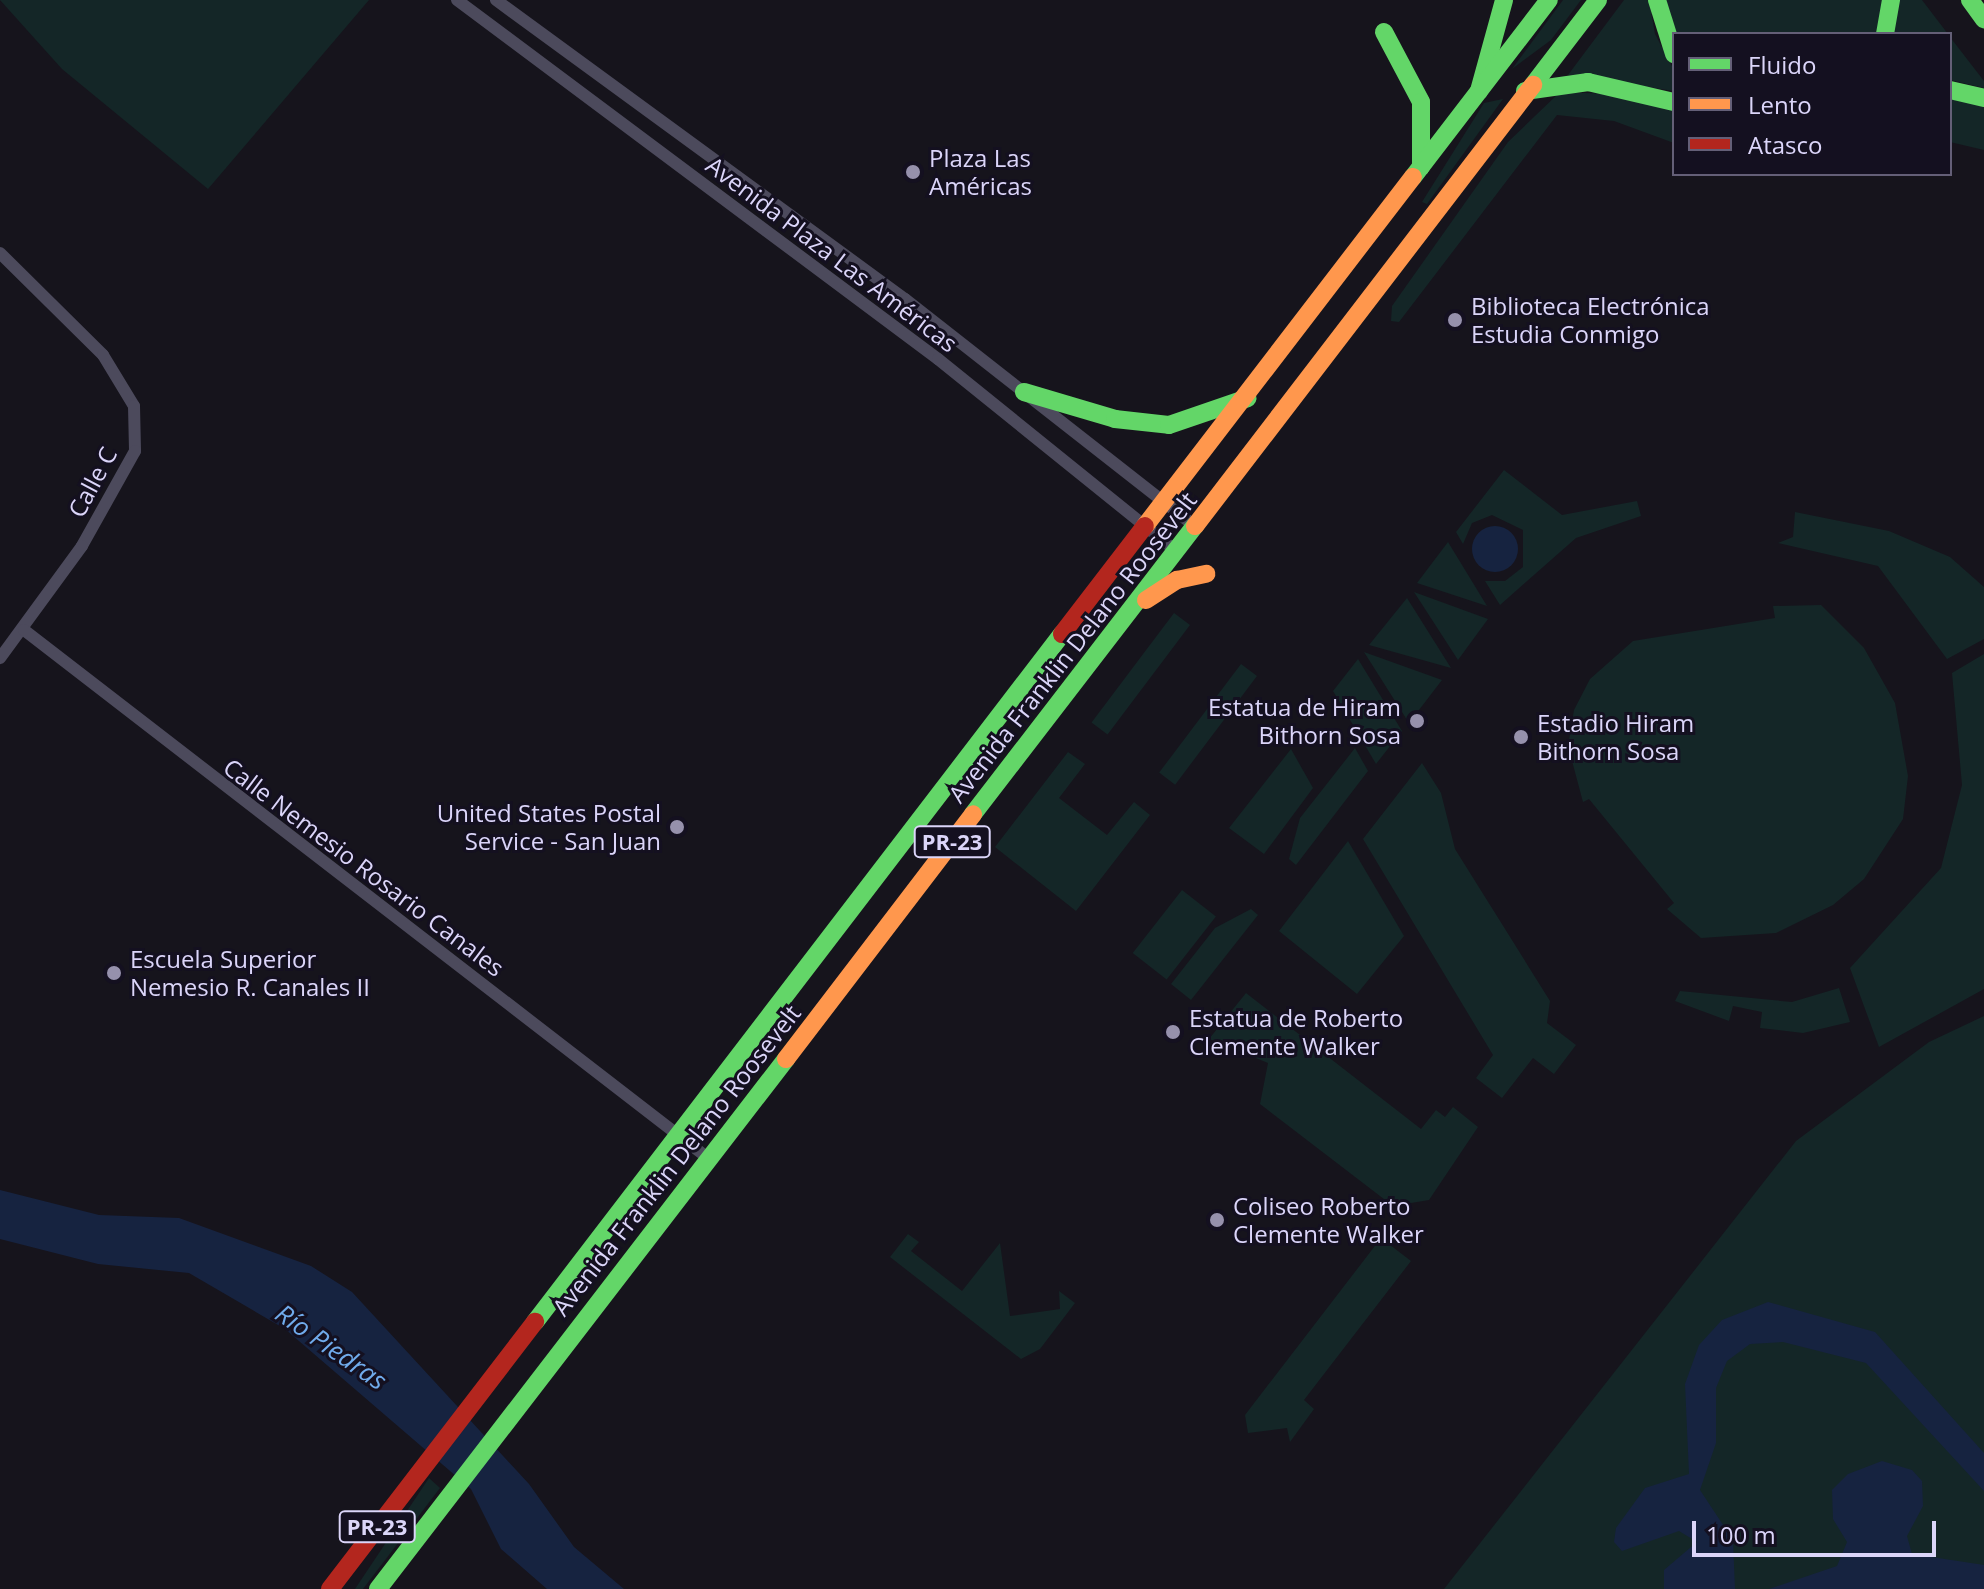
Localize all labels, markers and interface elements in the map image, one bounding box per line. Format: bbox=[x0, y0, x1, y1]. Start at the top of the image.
legend bbox=[1672, 32, 1952, 176]
text: Fluido bbox=[1748, 48, 1816, 81]
text: Lento bbox=[1748, 88, 1812, 121]
text: Atasco bbox=[1748, 128, 1822, 161]
place label: Plaza Las Américas bbox=[929, 144, 1032, 200]
street label: Avenida Plaza Las Américas bbox=[701, 150, 963, 358]
marker: Plaza Las Américas bbox=[904, 163, 922, 181]
place label: Biblioteca Electrónica Estudia Conmigo bbox=[1471, 292, 1710, 348]
marker: Biblioteca Electrónica Estudia Conmigo bbox=[1446, 311, 1464, 329]
street label: Calle C bbox=[62, 442, 122, 522]
street label: Avenida Franklin Delano Roosevelt bbox=[942, 486, 1202, 808]
place label: Estatua de Hiram Bithorn Sosa bbox=[1208, 693, 1401, 749]
place label: Estadio Hiram Bithorn Sosa bbox=[1537, 709, 1694, 765]
marker: Estatua de Hiram Bithorn Sosa bbox=[1408, 712, 1426, 730]
marker: Estadio Hiram Bithorn Sosa bbox=[1512, 728, 1530, 746]
street label: Calle Nemesio Rosario Canales bbox=[218, 752, 510, 982]
place label: United States Postal Service - San Juan bbox=[437, 799, 661, 855]
marker: United States Postal Service - San Juan bbox=[668, 818, 686, 836]
road number: PR-23 bbox=[912, 824, 992, 860]
place label: Escuela Superior Nemesio R. Canales II bbox=[130, 945, 370, 1001]
marker: Escuela Superior Nemesio R. Canales II bbox=[105, 964, 123, 982]
street label: Avenida Franklin Delano Roosevelt bbox=[546, 999, 806, 1321]
place label: Estatua de Roberto Clemente Walker bbox=[1189, 1004, 1403, 1060]
marker: Estatua de Roberto Clemente Walker bbox=[1164, 1023, 1182, 1041]
place label: Coliseo Roberto Clemente Walker bbox=[1233, 1192, 1424, 1248]
marker: Coliseo Roberto Clemente Walker bbox=[1208, 1211, 1226, 1229]
water label: Río Piedras bbox=[270, 1297, 392, 1397]
scale bar bbox=[1696, 1505, 1940, 1555]
road number: PR-23 bbox=[337, 1509, 417, 1545]
text: 100 m bbox=[1706, 1518, 1776, 1551]

